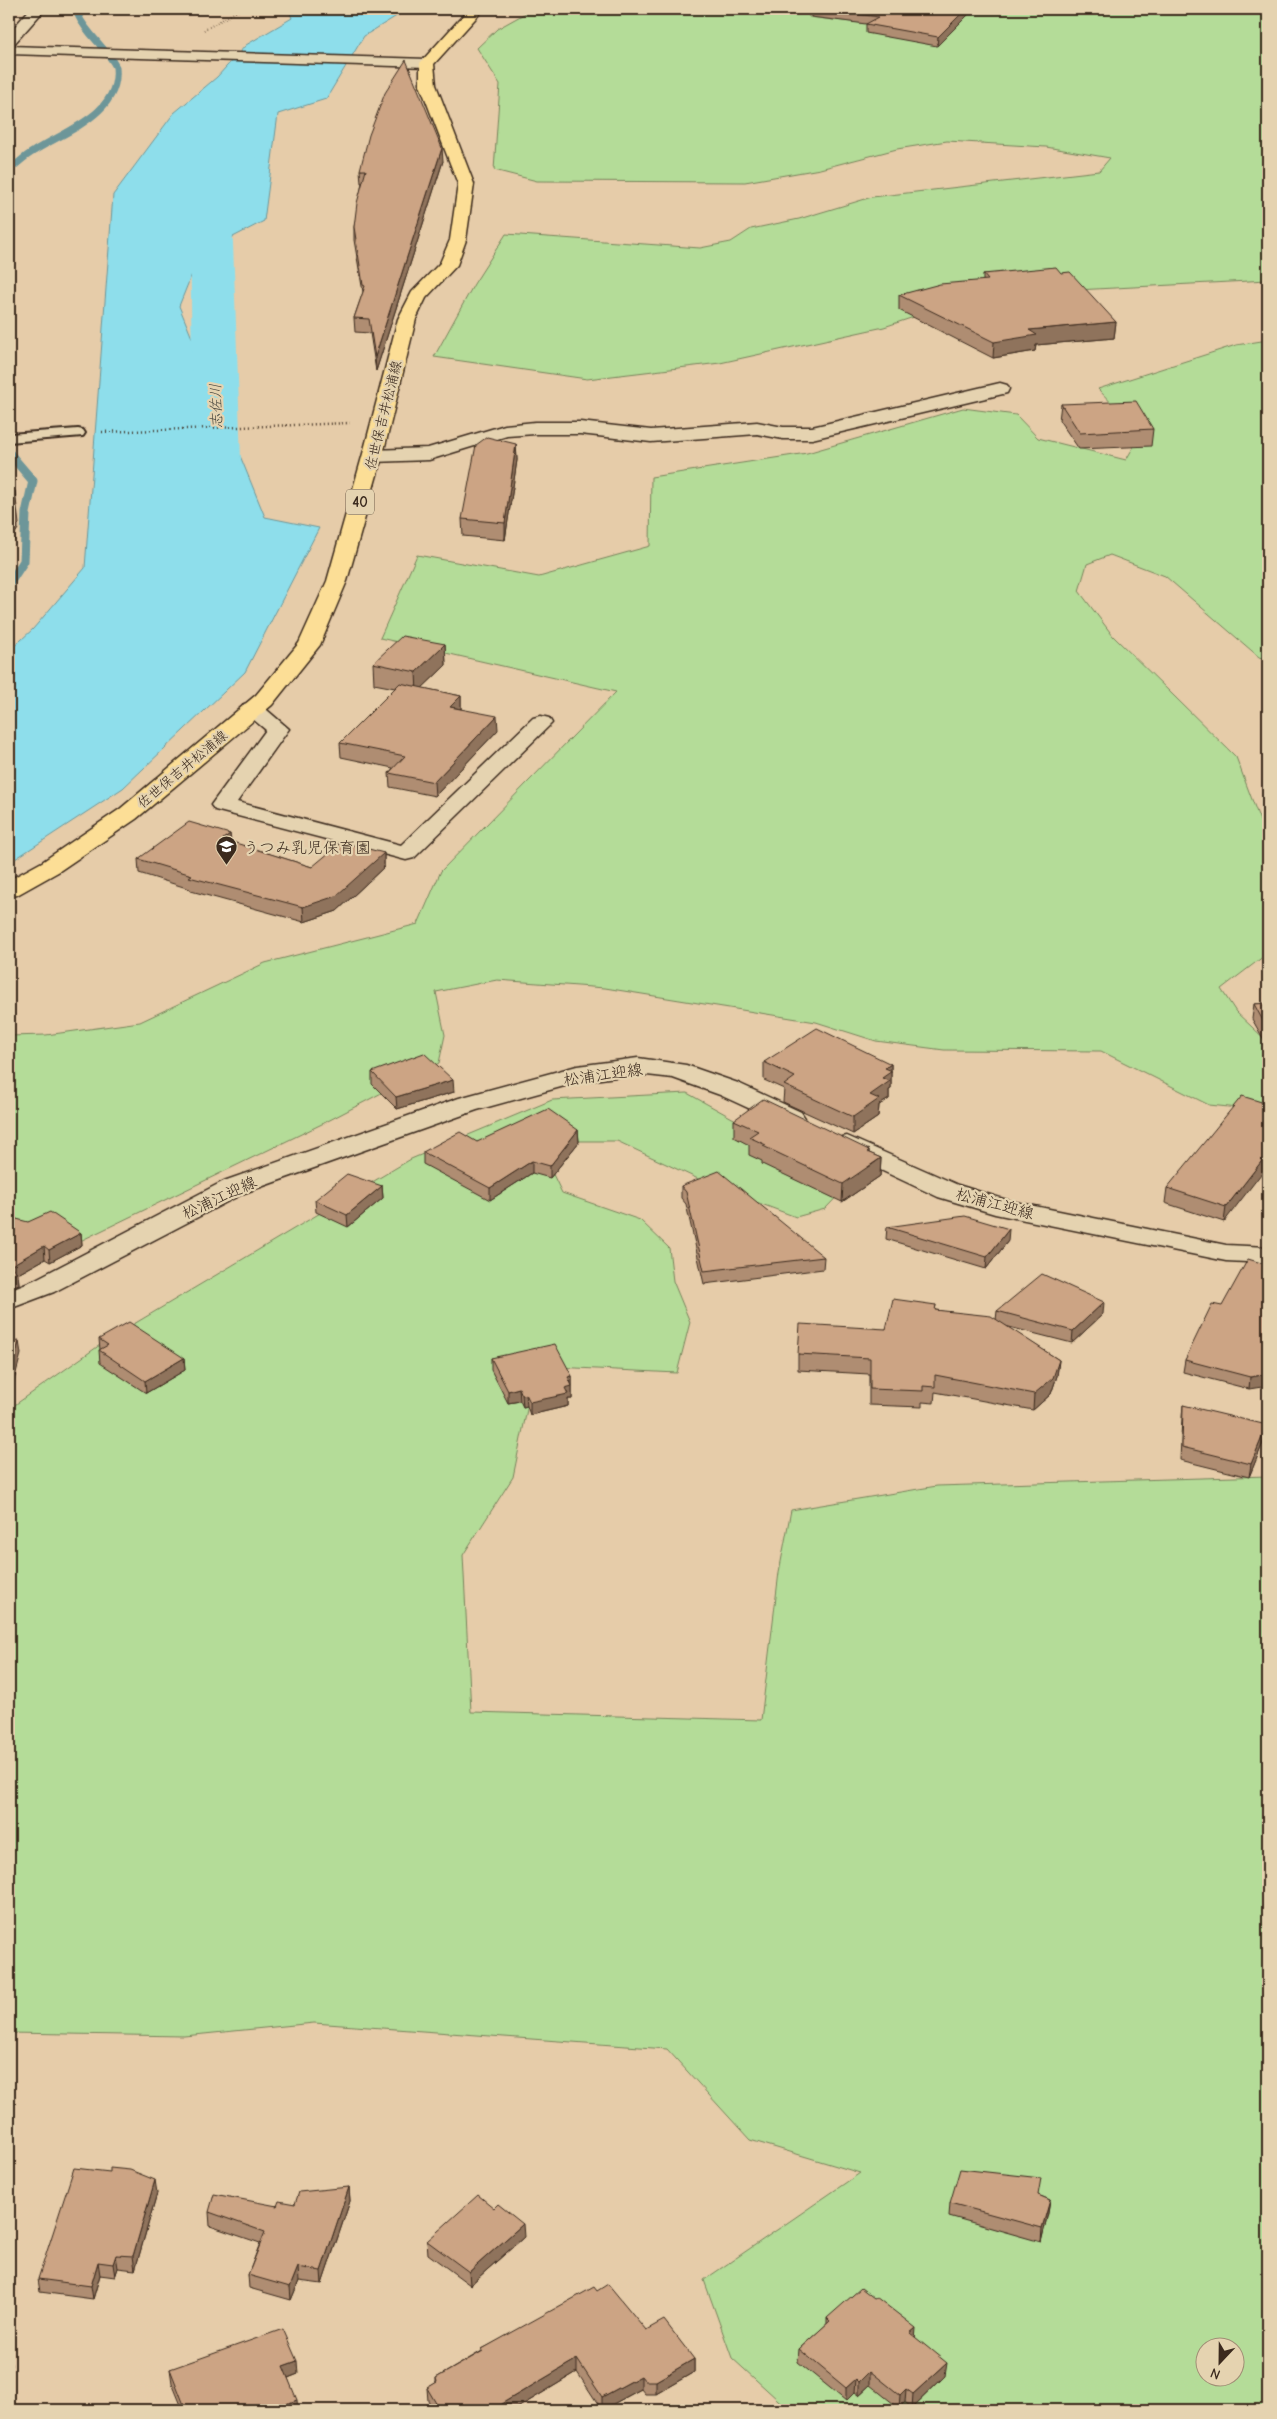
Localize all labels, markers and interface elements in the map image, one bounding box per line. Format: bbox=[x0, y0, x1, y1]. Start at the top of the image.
street label: 佐世保吉井松浦線 bbox=[362, 359, 405, 472]
water label: 志佐川 bbox=[206, 383, 226, 429]
road number: 40 bbox=[346, 490, 374, 514]
street label: 佐世保吉井松浦線 bbox=[134, 727, 231, 812]
school or university icon: うつみ乳児保育園 bbox=[215, 835, 239, 866]
place label: うつみ乳児保育園 bbox=[243, 839, 371, 857]
street label: 松浦江迎線 bbox=[562, 1061, 644, 1089]
street label: 松浦江迎線 bbox=[179, 1173, 259, 1223]
street label: 松浦江迎線 bbox=[954, 1185, 1036, 1223]
north arrow bbox=[1194, 2336, 1244, 2386]
text: N bbox=[1208, 2364, 1223, 2383]

